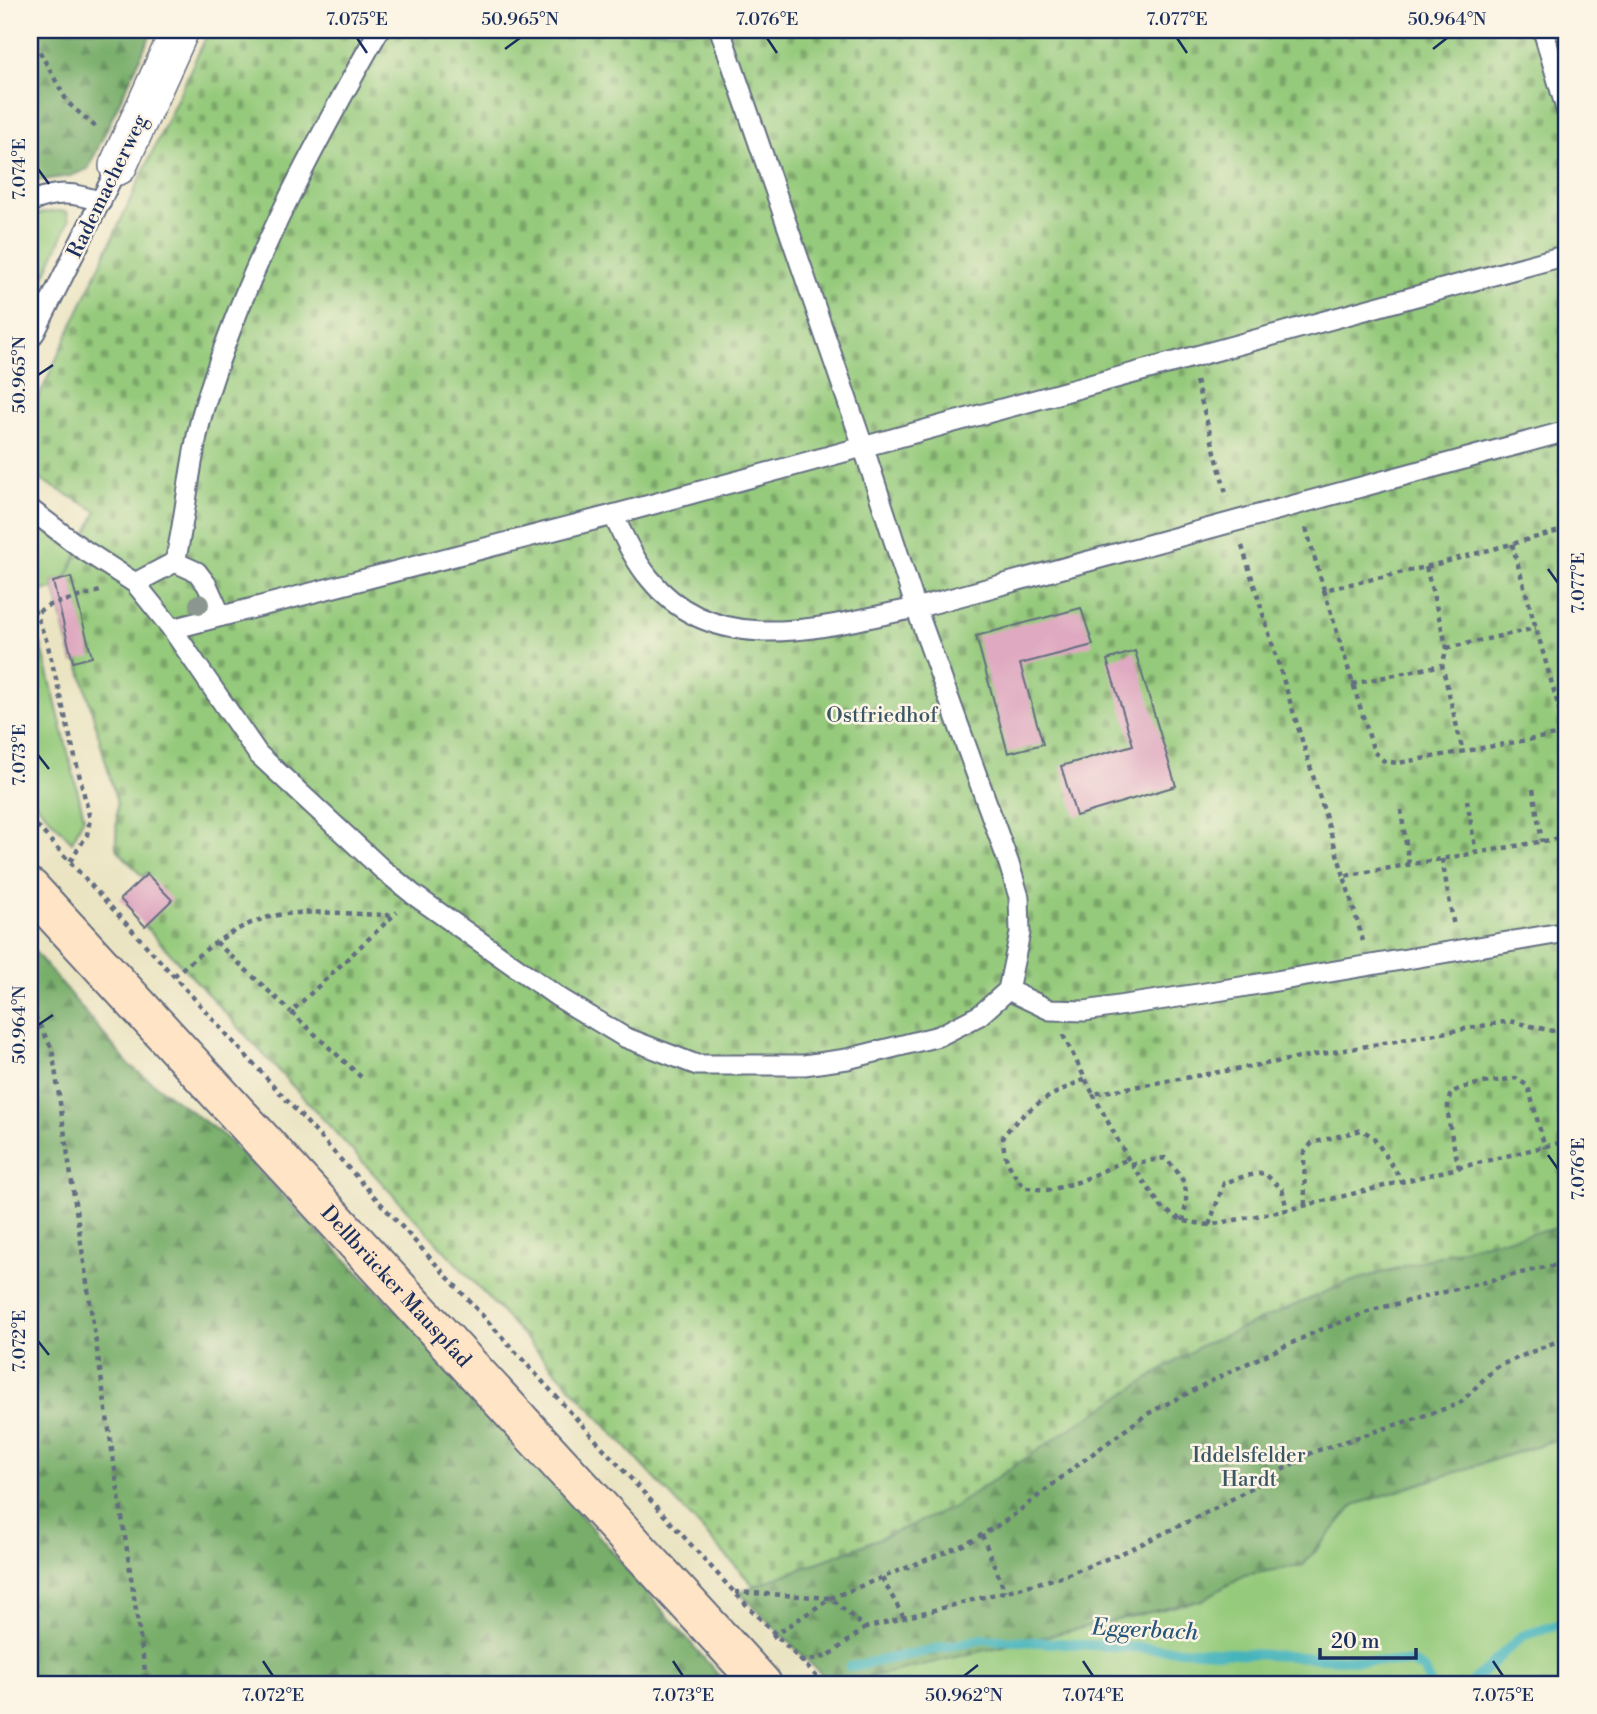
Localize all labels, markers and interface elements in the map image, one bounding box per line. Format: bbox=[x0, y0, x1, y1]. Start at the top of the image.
text: 7.075°E bbox=[326, 8, 388, 31]
text: 50.965°N bbox=[481, 8, 559, 31]
text: 7.076°E bbox=[736, 8, 798, 31]
text: 7.077°E bbox=[1146, 8, 1208, 31]
text: 50.964°N bbox=[1408, 8, 1487, 31]
street label: Rademacherweg bbox=[62, 110, 154, 262]
text: 7.074°E bbox=[8, 138, 31, 200]
text: 50.965°N bbox=[8, 336, 31, 414]
text: 7.077°E bbox=[1567, 552, 1590, 614]
park label: Ostfriedhof bbox=[826, 703, 939, 729]
text: 7.073°E bbox=[8, 724, 31, 786]
text: 50.964°N bbox=[8, 985, 31, 1064]
text: 7.076°E bbox=[1567, 1138, 1590, 1200]
street label: Dellbrücker Mauspfad bbox=[315, 1200, 476, 1373]
text: 7.072°E bbox=[8, 1310, 31, 1372]
park label: Iddelsfelder Hardt bbox=[1192, 1443, 1306, 1493]
water label: Eggerbach bbox=[1090, 1613, 1199, 1647]
scale bar bbox=[1320, 1616, 1417, 1660]
text: 20 m bbox=[1331, 1629, 1380, 1655]
text: 7.072°E bbox=[242, 1684, 304, 1707]
text: 7.073°E bbox=[652, 1684, 714, 1707]
text: 50.962°N bbox=[925, 1684, 1004, 1707]
text: 7.074°E bbox=[1062, 1684, 1124, 1707]
text: 7.075°E bbox=[1472, 1684, 1534, 1707]

